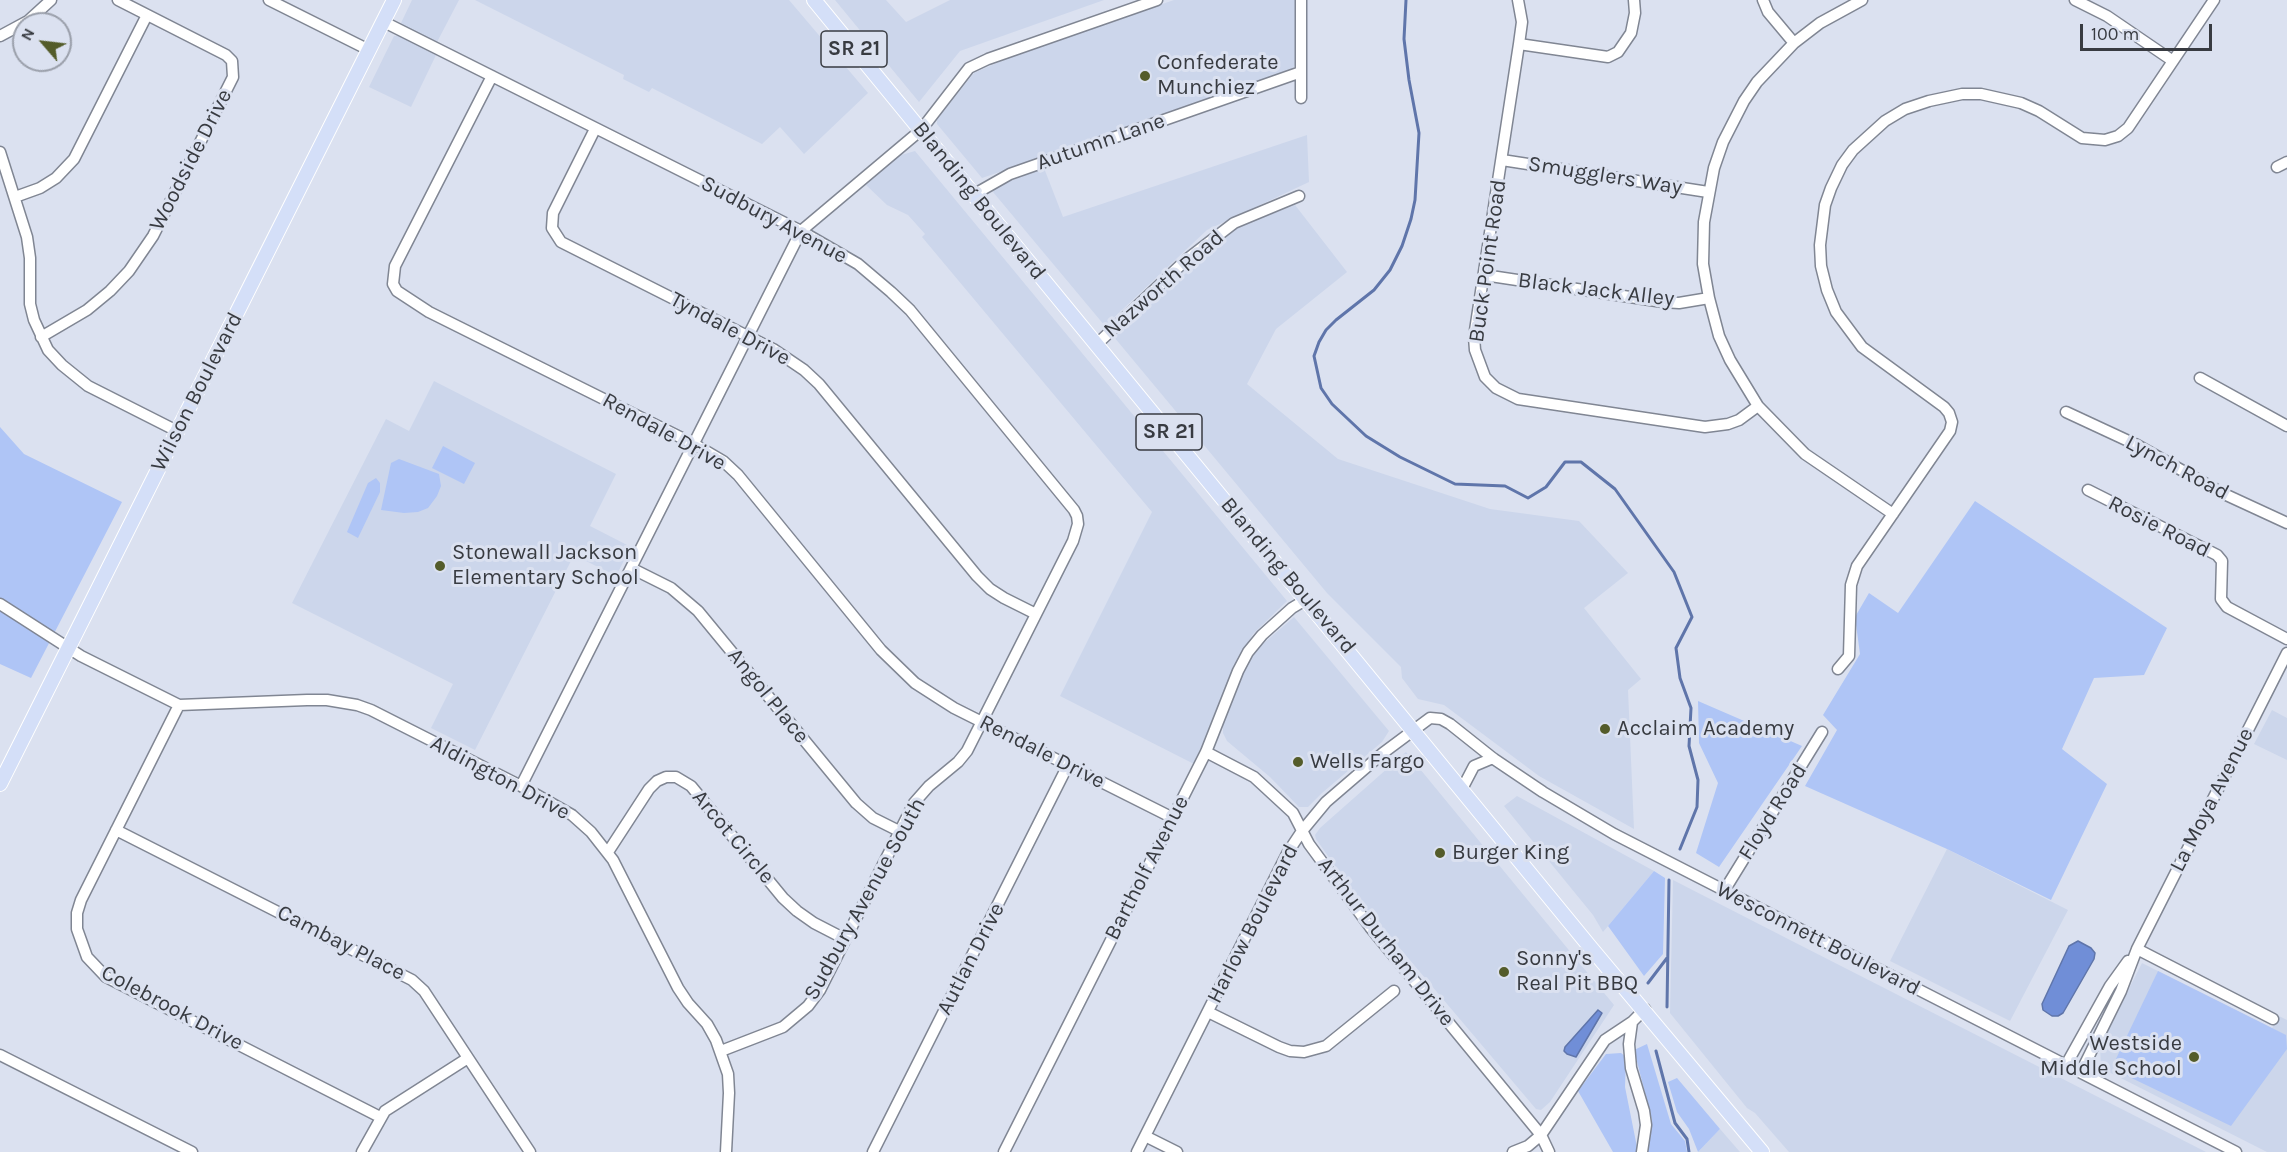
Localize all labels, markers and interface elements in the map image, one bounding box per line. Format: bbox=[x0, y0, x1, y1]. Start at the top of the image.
north arrow bbox=[12, 12, 72, 72]
scale bar bbox=[2083, 12, 2215, 50]
text: 100 m bbox=[2091, 23, 2139, 45]
text: N bbox=[16, 25, 39, 44]
road number: SR 21 bbox=[821, 31, 887, 67]
place label: Confederate Munchiez bbox=[1157, 50, 1279, 101]
marker: Confederate Munchiez bbox=[1138, 69, 1152, 83]
street label: Woodside Drive bbox=[144, 85, 238, 235]
street label: Autumn Lane bbox=[1034, 108, 1168, 176]
street label: Blanding Boulevard bbox=[907, 116, 1051, 286]
street label: Smugglers Way bbox=[1526, 151, 1684, 201]
street label: Sudbury Avenue bbox=[696, 170, 852, 270]
street label: Buck Point Road bbox=[1464, 178, 1512, 344]
street label: Nazworth Road bbox=[1098, 225, 1230, 343]
street label: Black Jack Alley bbox=[1516, 267, 1676, 313]
street label: Tyndale Drive bbox=[666, 286, 794, 372]
street label: Wilson Boulevard bbox=[145, 308, 249, 476]
street label: Rendale Drive bbox=[598, 387, 730, 477]
road number: SR 21 bbox=[1136, 414, 1202, 450]
street label: Lynch Road bbox=[2121, 430, 2233, 506]
street label: Rosie Road bbox=[2104, 490, 2214, 564]
street label: Blanding Boulevard bbox=[1215, 492, 1361, 660]
place label: Stonewall Jackson Elementary School bbox=[452, 540, 639, 592]
marker: Stonewall Jackson Elementary School bbox=[433, 559, 447, 573]
street label: Angol Place bbox=[722, 643, 814, 749]
street label: Rendale Drive bbox=[975, 709, 1109, 795]
place label: Acclaim Academy bbox=[1617, 716, 1794, 742]
marker: Acclaim Academy bbox=[1598, 722, 1612, 736]
street label: La Moya Avenue bbox=[2164, 724, 2260, 876]
street label: Aldington Drive bbox=[426, 730, 574, 826]
place label: Wells Fargo bbox=[1310, 749, 1425, 775]
marker: Wells Fargo bbox=[1291, 755, 1305, 769]
street label: Floyd Road bbox=[1733, 759, 1813, 865]
street label: Arcot Circle bbox=[686, 785, 780, 889]
street label: Bartholf Avenue bbox=[1099, 791, 1195, 945]
street label: Sudbury Avenue South bbox=[798, 793, 932, 1005]
street label: Harlow Boulevard bbox=[1202, 840, 1304, 1008]
place label: Burger King bbox=[1452, 840, 1569, 866]
marker: Burger King bbox=[1433, 846, 1447, 860]
street label: Arthur Durham Drive bbox=[1312, 852, 1460, 1032]
street label: Wesconnett Boulevard bbox=[1712, 876, 1924, 1002]
street label: Autlan Drive bbox=[931, 898, 1011, 1020]
street label: Cambay Place bbox=[273, 899, 409, 987]
place label: Sonny's Real Pit BBQ bbox=[1516, 946, 1638, 998]
street label: Colebrook Drive bbox=[96, 959, 248, 1057]
marker: Sonny's Real Pit BBQ bbox=[1497, 965, 1511, 979]
place label: Westside Middle School bbox=[2040, 1031, 2182, 1082]
marker: Westside Middle School bbox=[2187, 1050, 2201, 1064]

